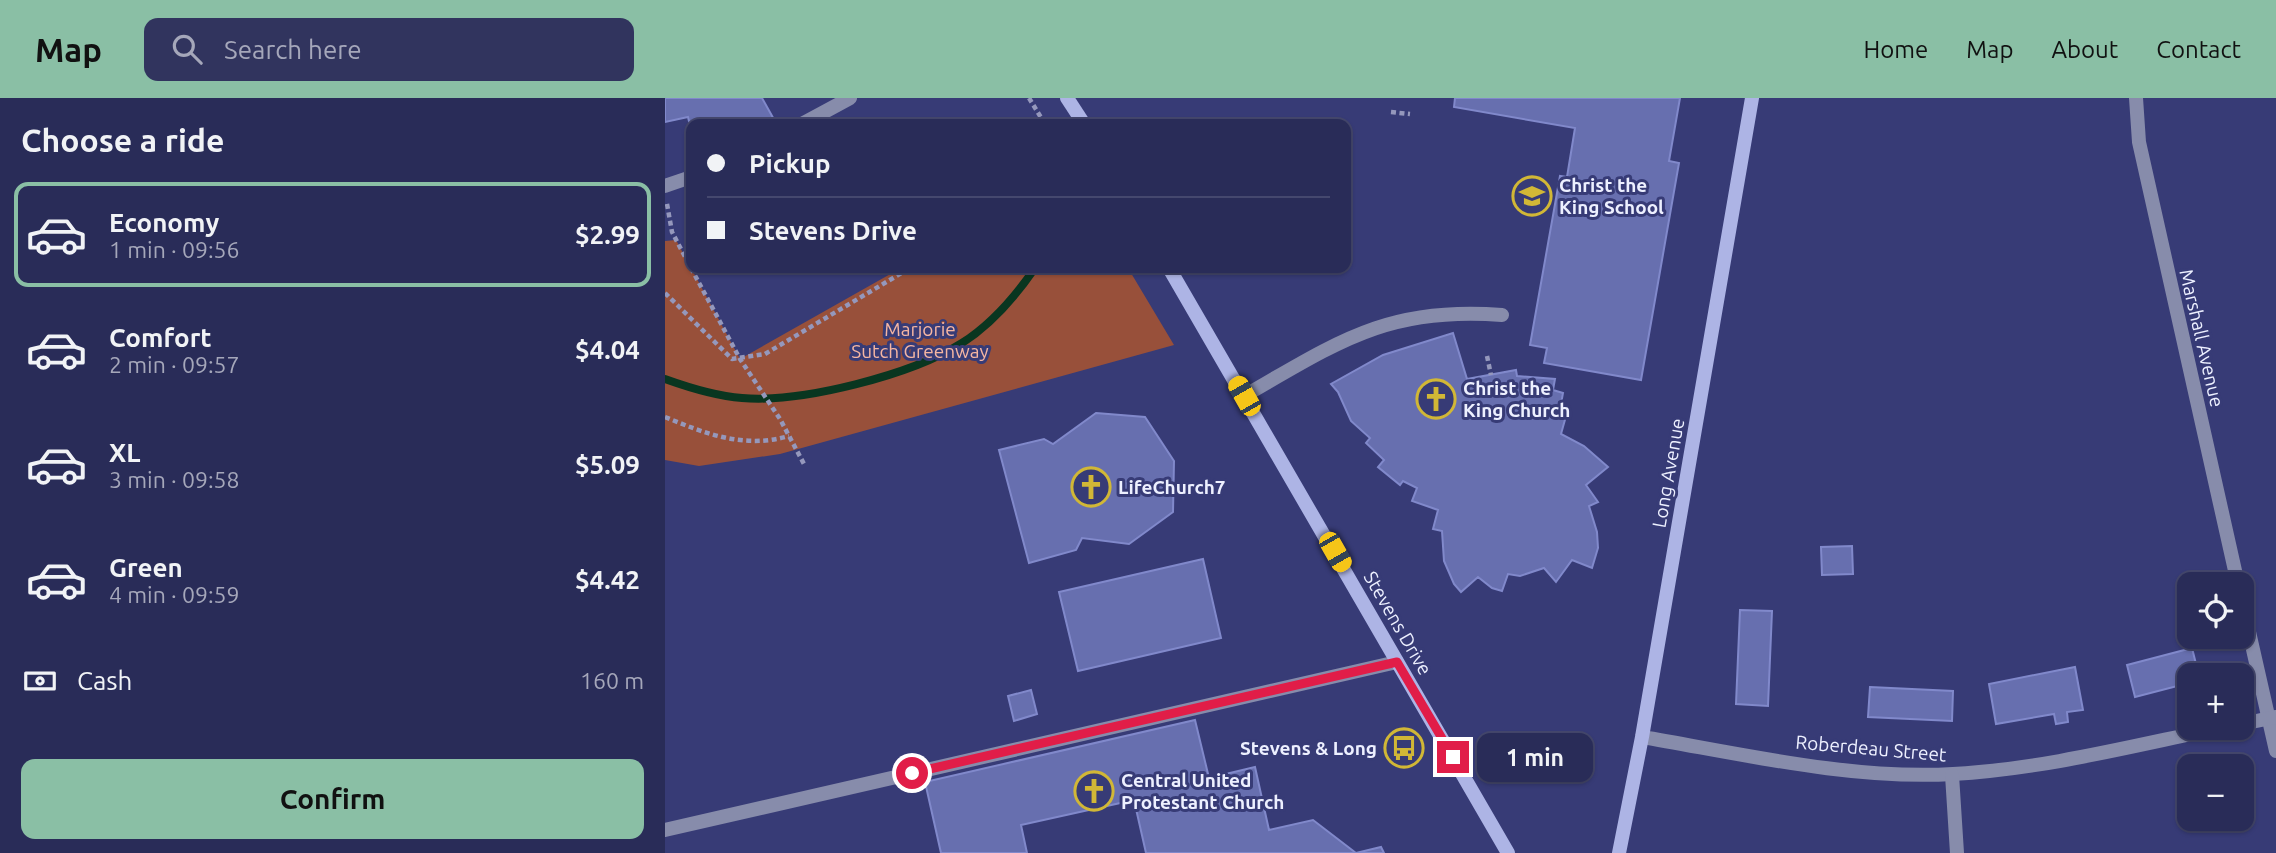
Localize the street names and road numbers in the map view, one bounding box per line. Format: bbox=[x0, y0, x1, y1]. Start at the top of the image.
street label: Marshall Avenue bbox=[2175, 267, 2229, 409]
street label: Long Avenue bbox=[1648, 416, 1688, 530]
street label: Stevens Drive bbox=[1359, 567, 1437, 679]
street label: Roberdeau Street bbox=[1795, 730, 1948, 766]

